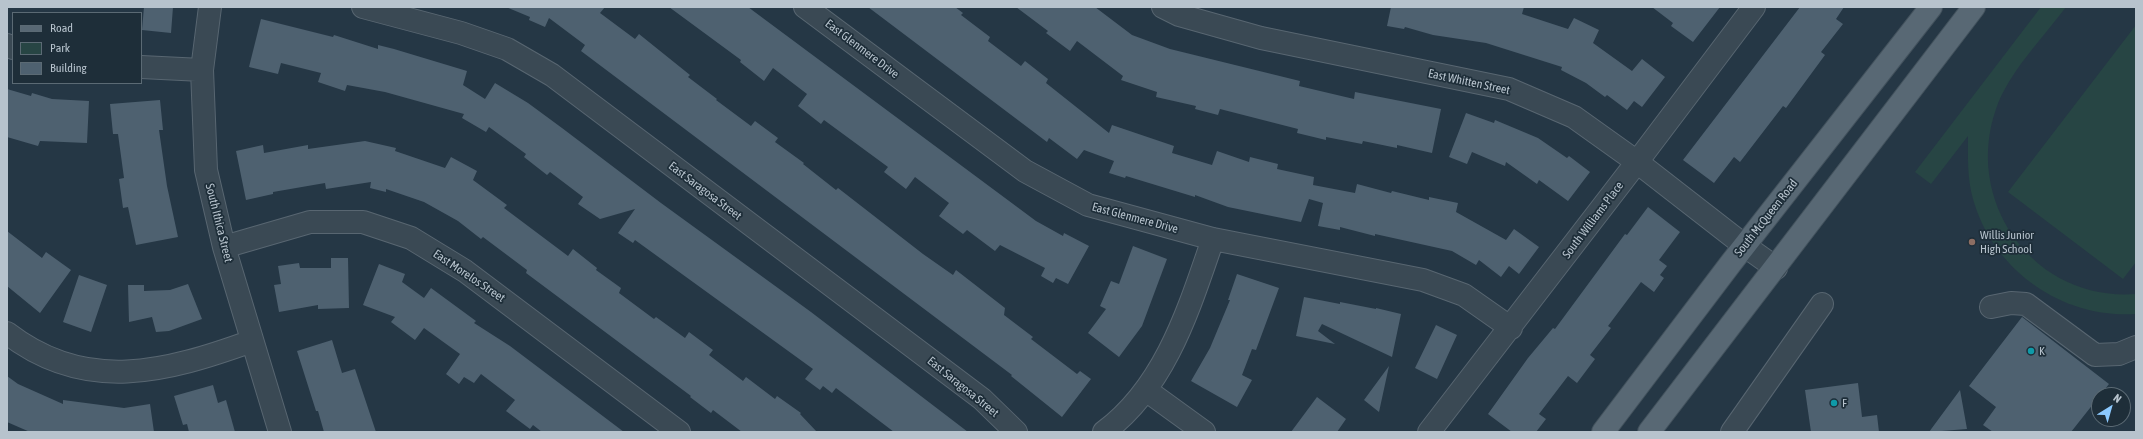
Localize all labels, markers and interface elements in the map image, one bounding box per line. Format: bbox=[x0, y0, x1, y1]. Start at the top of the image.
legend bbox=[12, 12, 142, 84]
street label: East Glenmere Drive bbox=[822, 17, 902, 81]
text: Road bbox=[50, 21, 73, 35]
text: Park bbox=[50, 41, 70, 55]
text: Building bbox=[50, 61, 87, 75]
street label: East Whitten Street bbox=[1427, 66, 1511, 98]
street label: East Saragosa Street bbox=[666, 159, 744, 223]
street label: South McQueen Road bbox=[1731, 177, 1801, 259]
street label: South Williams Place bbox=[1559, 179, 1627, 261]
street label: South Ithica Street bbox=[202, 182, 236, 264]
street label: East Glenmere Drive bbox=[1090, 200, 1180, 236]
place label: Willis Junior High School bbox=[1980, 228, 2034, 256]
marker: Willis Junior High School bbox=[1967, 237, 1977, 247]
street label: East Morelos Street bbox=[430, 247, 508, 305]
place label: K bbox=[2039, 344, 2045, 358]
marker: K bbox=[2026, 346, 2036, 356]
street label: East Saragosa Street bbox=[924, 354, 1002, 420]
north arrow bbox=[2091, 387, 2131, 427]
text: N bbox=[2111, 391, 2124, 405]
place label: F bbox=[1842, 396, 1847, 410]
marker: F bbox=[1829, 398, 1839, 408]

